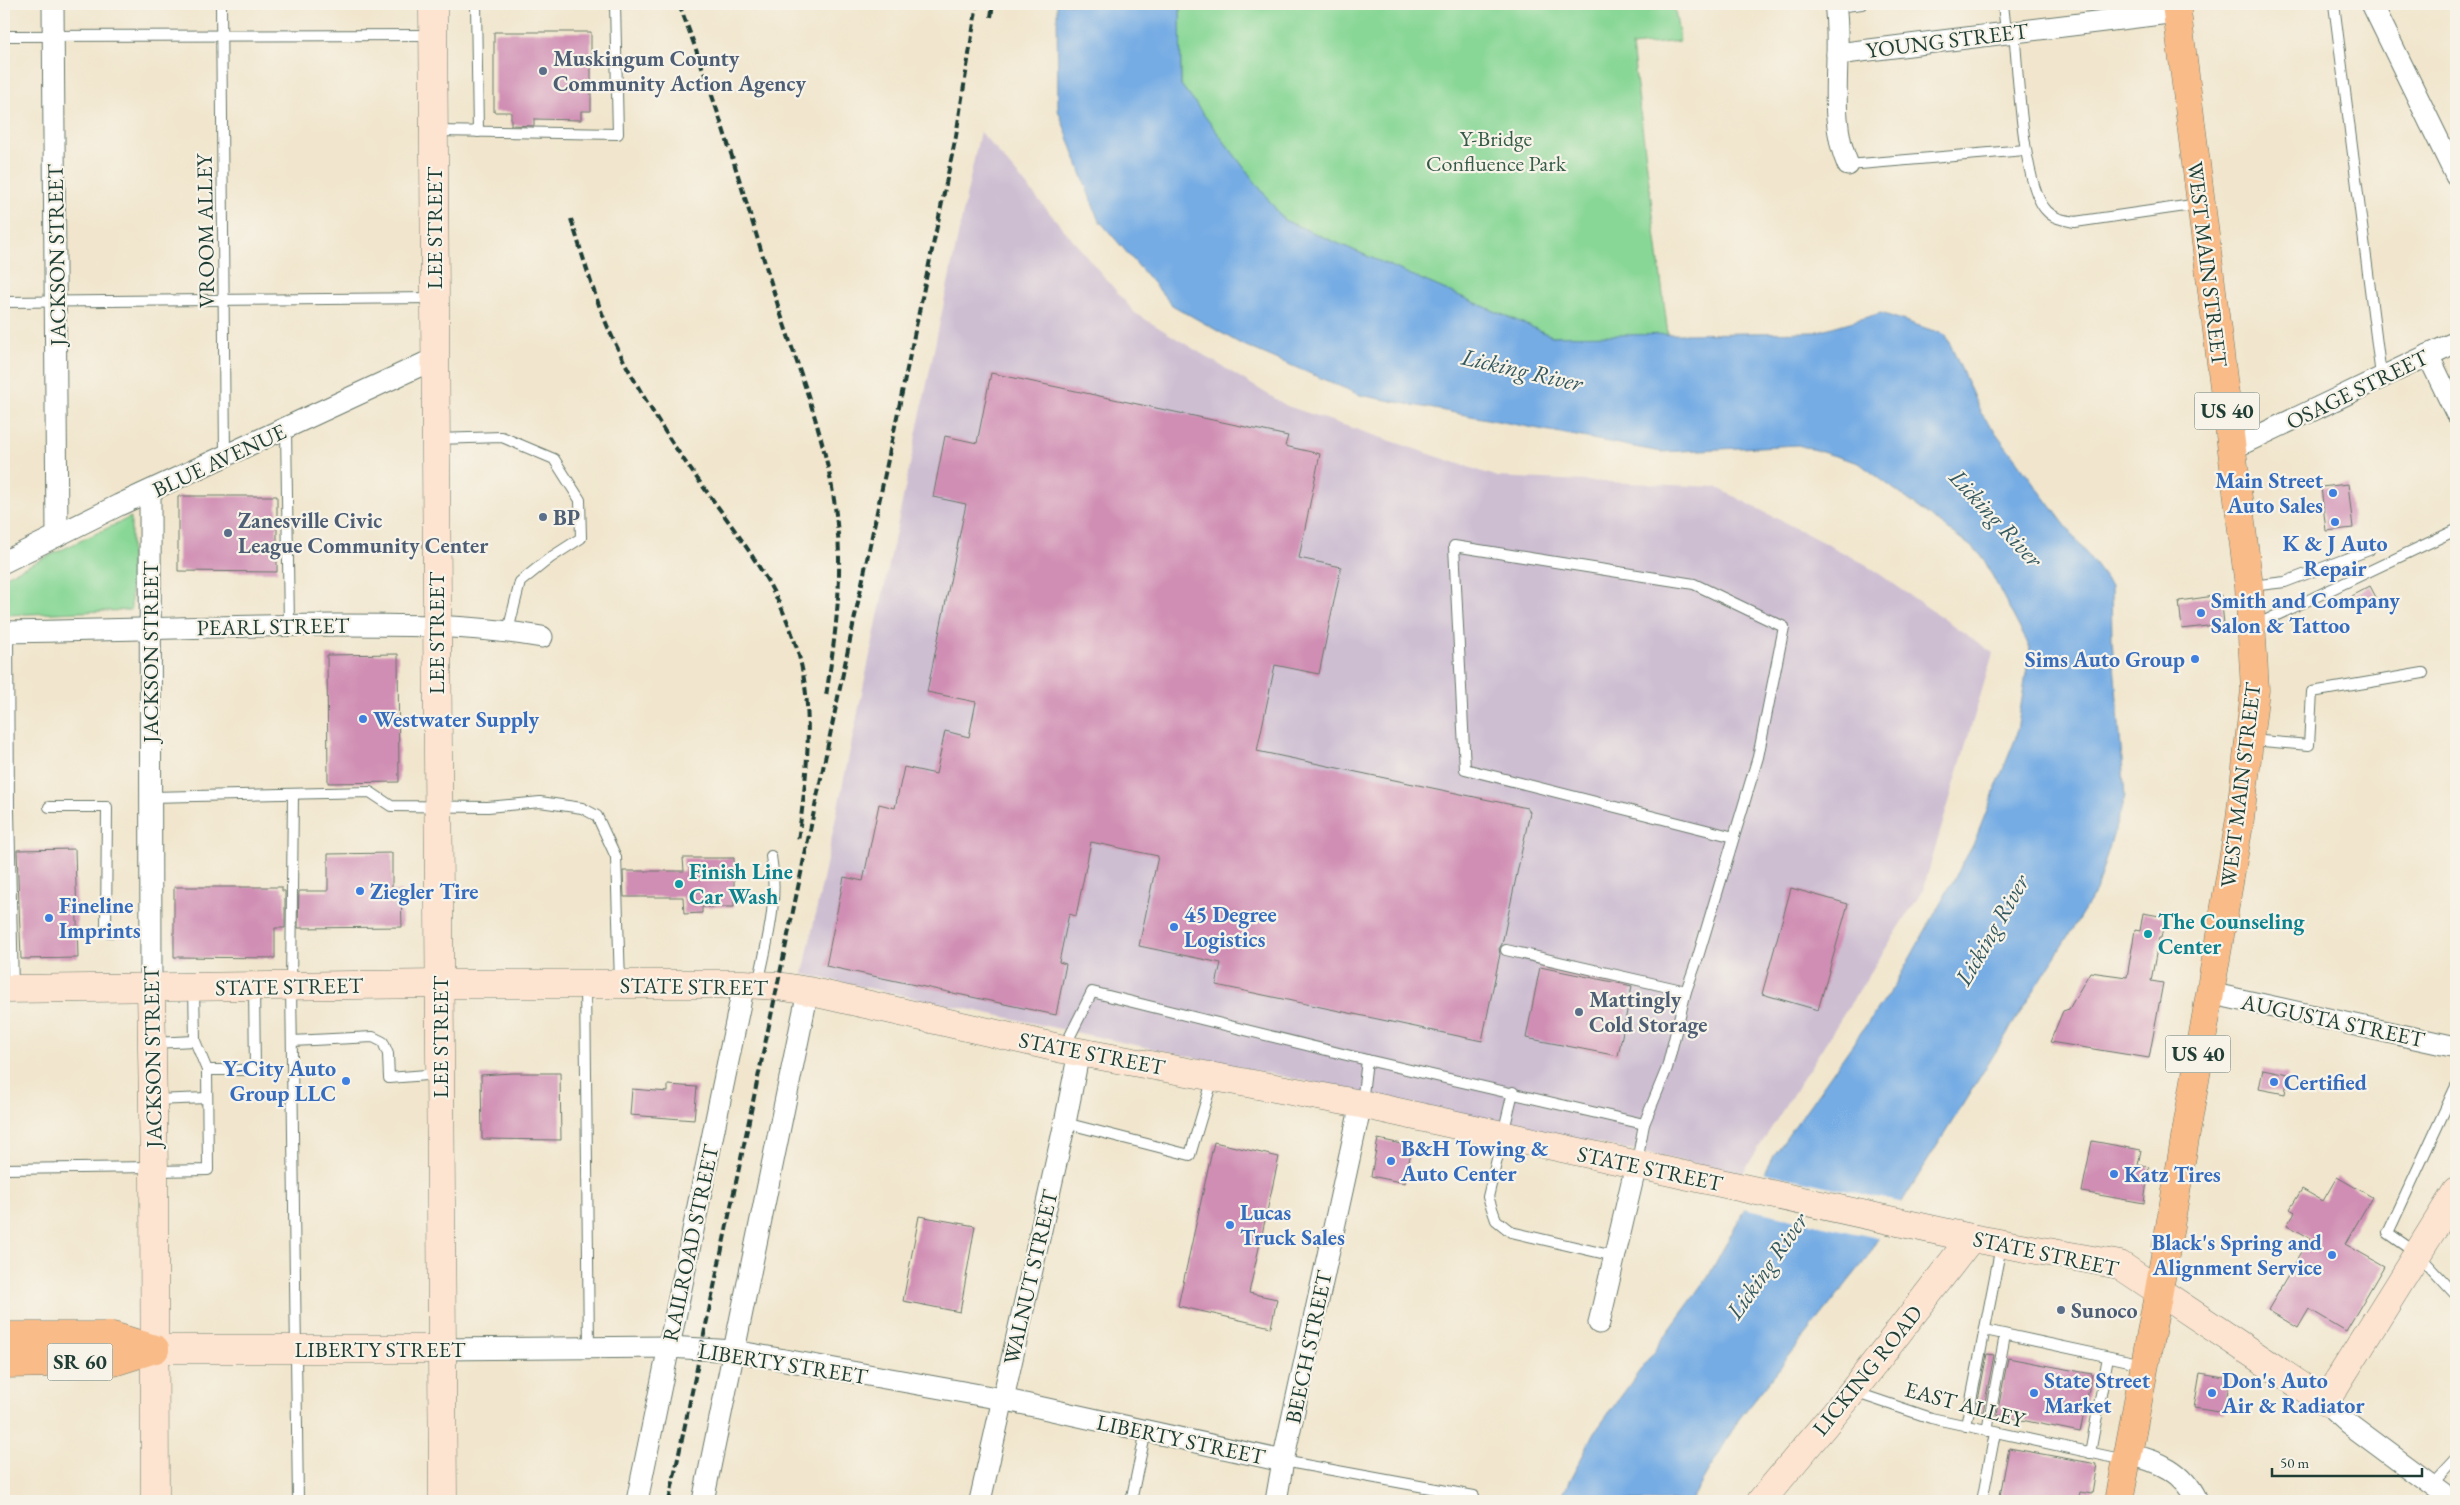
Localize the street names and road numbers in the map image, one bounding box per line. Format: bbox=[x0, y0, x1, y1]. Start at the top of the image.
street label: YOUNG STREET bbox=[1864, 16, 2030, 65]
street label: VROOM ALLEY bbox=[190, 152, 221, 308]
street label: WEST MAIN STREET bbox=[2181, 160, 2235, 369]
street label: JACKSON STREET bbox=[40, 164, 73, 348]
street label: LEE STREET bbox=[420, 167, 449, 289]
street label: OSAGE STREET bbox=[2281, 342, 2433, 436]
road number: US 40 bbox=[2194, 392, 2260, 430]
street label: BLUE AVENUE bbox=[148, 417, 291, 504]
street label: JACKSON STREET bbox=[136, 561, 165, 745]
street label: LEE STREET bbox=[422, 572, 451, 694]
street label: PEARL STREET bbox=[196, 611, 350, 642]
street label: WEST MAIN STREET bbox=[2214, 681, 2268, 889]
street label: JACKSON STREET bbox=[136, 966, 169, 1150]
street label: STATE STREET bbox=[215, 971, 364, 1002]
street label: STATE STREET bbox=[620, 971, 768, 1002]
street label: LEE STREET bbox=[426, 976, 455, 1098]
street label: AUGUSTA STREET bbox=[2238, 987, 2427, 1054]
street label: STATE STREET bbox=[1016, 1025, 1168, 1082]
road number: US 40 bbox=[2166, 1036, 2230, 1072]
street label: STATE STREET bbox=[1574, 1139, 1726, 1198]
street label: RAILROAD STREET bbox=[655, 1142, 726, 1344]
street label: WALNUT STREET bbox=[996, 1187, 1065, 1367]
street label: STATE STREET bbox=[1970, 1224, 2122, 1283]
street label: BEECH STREET bbox=[1278, 1268, 1339, 1426]
street label: LICKING ROAD bbox=[1806, 1299, 1929, 1442]
street label: LIBERTY STREET bbox=[294, 1335, 466, 1364]
street label: LIBERTY STREET bbox=[696, 1336, 870, 1391]
road number: SR 60 bbox=[48, 1344, 112, 1380]
street label: EAST ALLEY bbox=[1902, 1375, 2029, 1435]
street label: LIBERTY STREET bbox=[1094, 1408, 1268, 1472]

